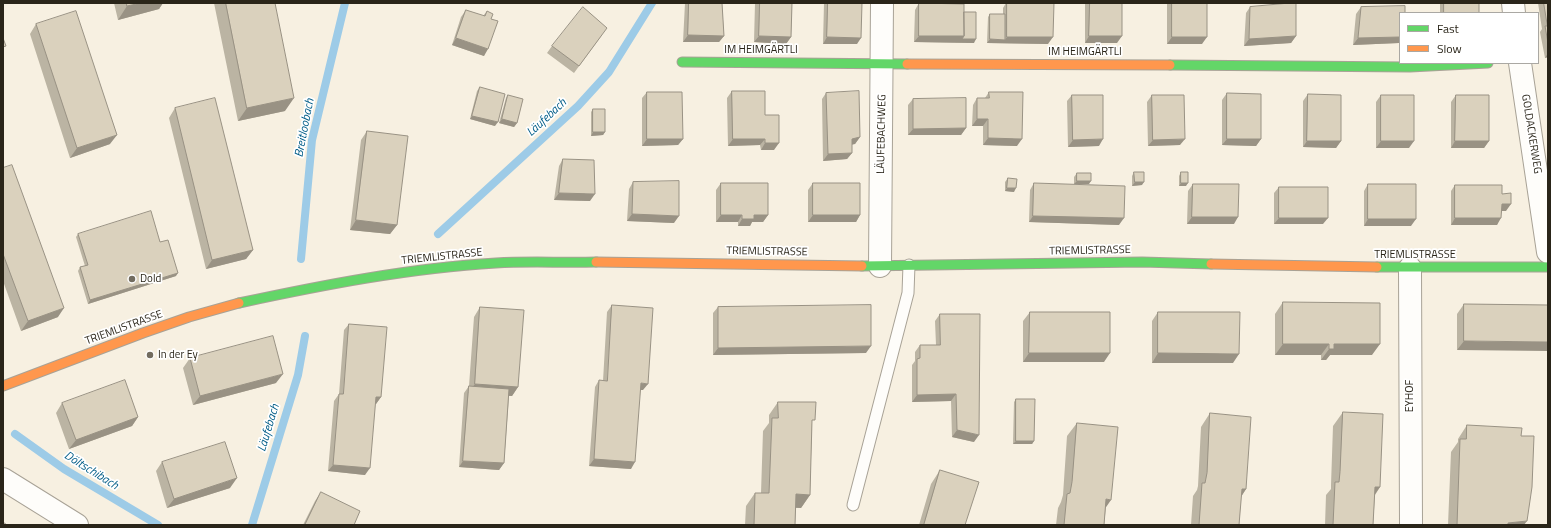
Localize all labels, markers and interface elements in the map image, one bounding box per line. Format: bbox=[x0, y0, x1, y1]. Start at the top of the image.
legend bbox=[1399, 12, 1539, 64]
text: Fast bbox=[1437, 19, 1459, 38]
text: Slow bbox=[1437, 39, 1462, 58]
street label: IM HEIMGÄRTLI bbox=[724, 43, 798, 57]
street label: IM HEIMGÄRTLI bbox=[1048, 45, 1122, 59]
street label: GOLDACKERWEG bbox=[1518, 93, 1544, 175]
street label: LÄUFEBACHWEG bbox=[875, 94, 889, 174]
water label: Läufebach bbox=[524, 96, 570, 140]
water label: Breitloobach bbox=[292, 97, 318, 159]
street label: TRIEMLISTRASSE bbox=[1049, 244, 1131, 258]
street label: TRIEMLISTRASSE bbox=[726, 245, 808, 259]
street label: TRIEMLISTRASSE bbox=[401, 246, 483, 268]
street label: TRIEMLISTRASSE bbox=[1374, 248, 1456, 262]
place label: Dold bbox=[140, 272, 161, 286]
marker: Dold bbox=[127, 274, 137, 284]
street label: TRIEMLISTRASSE bbox=[83, 308, 165, 348]
place label: In der Ey bbox=[158, 348, 198, 362]
marker: In der Ey bbox=[145, 350, 155, 360]
street label: EYHOF bbox=[1403, 380, 1417, 412]
water label: Läufebach bbox=[255, 402, 283, 454]
water label: Döltschibach bbox=[61, 449, 121, 493]

